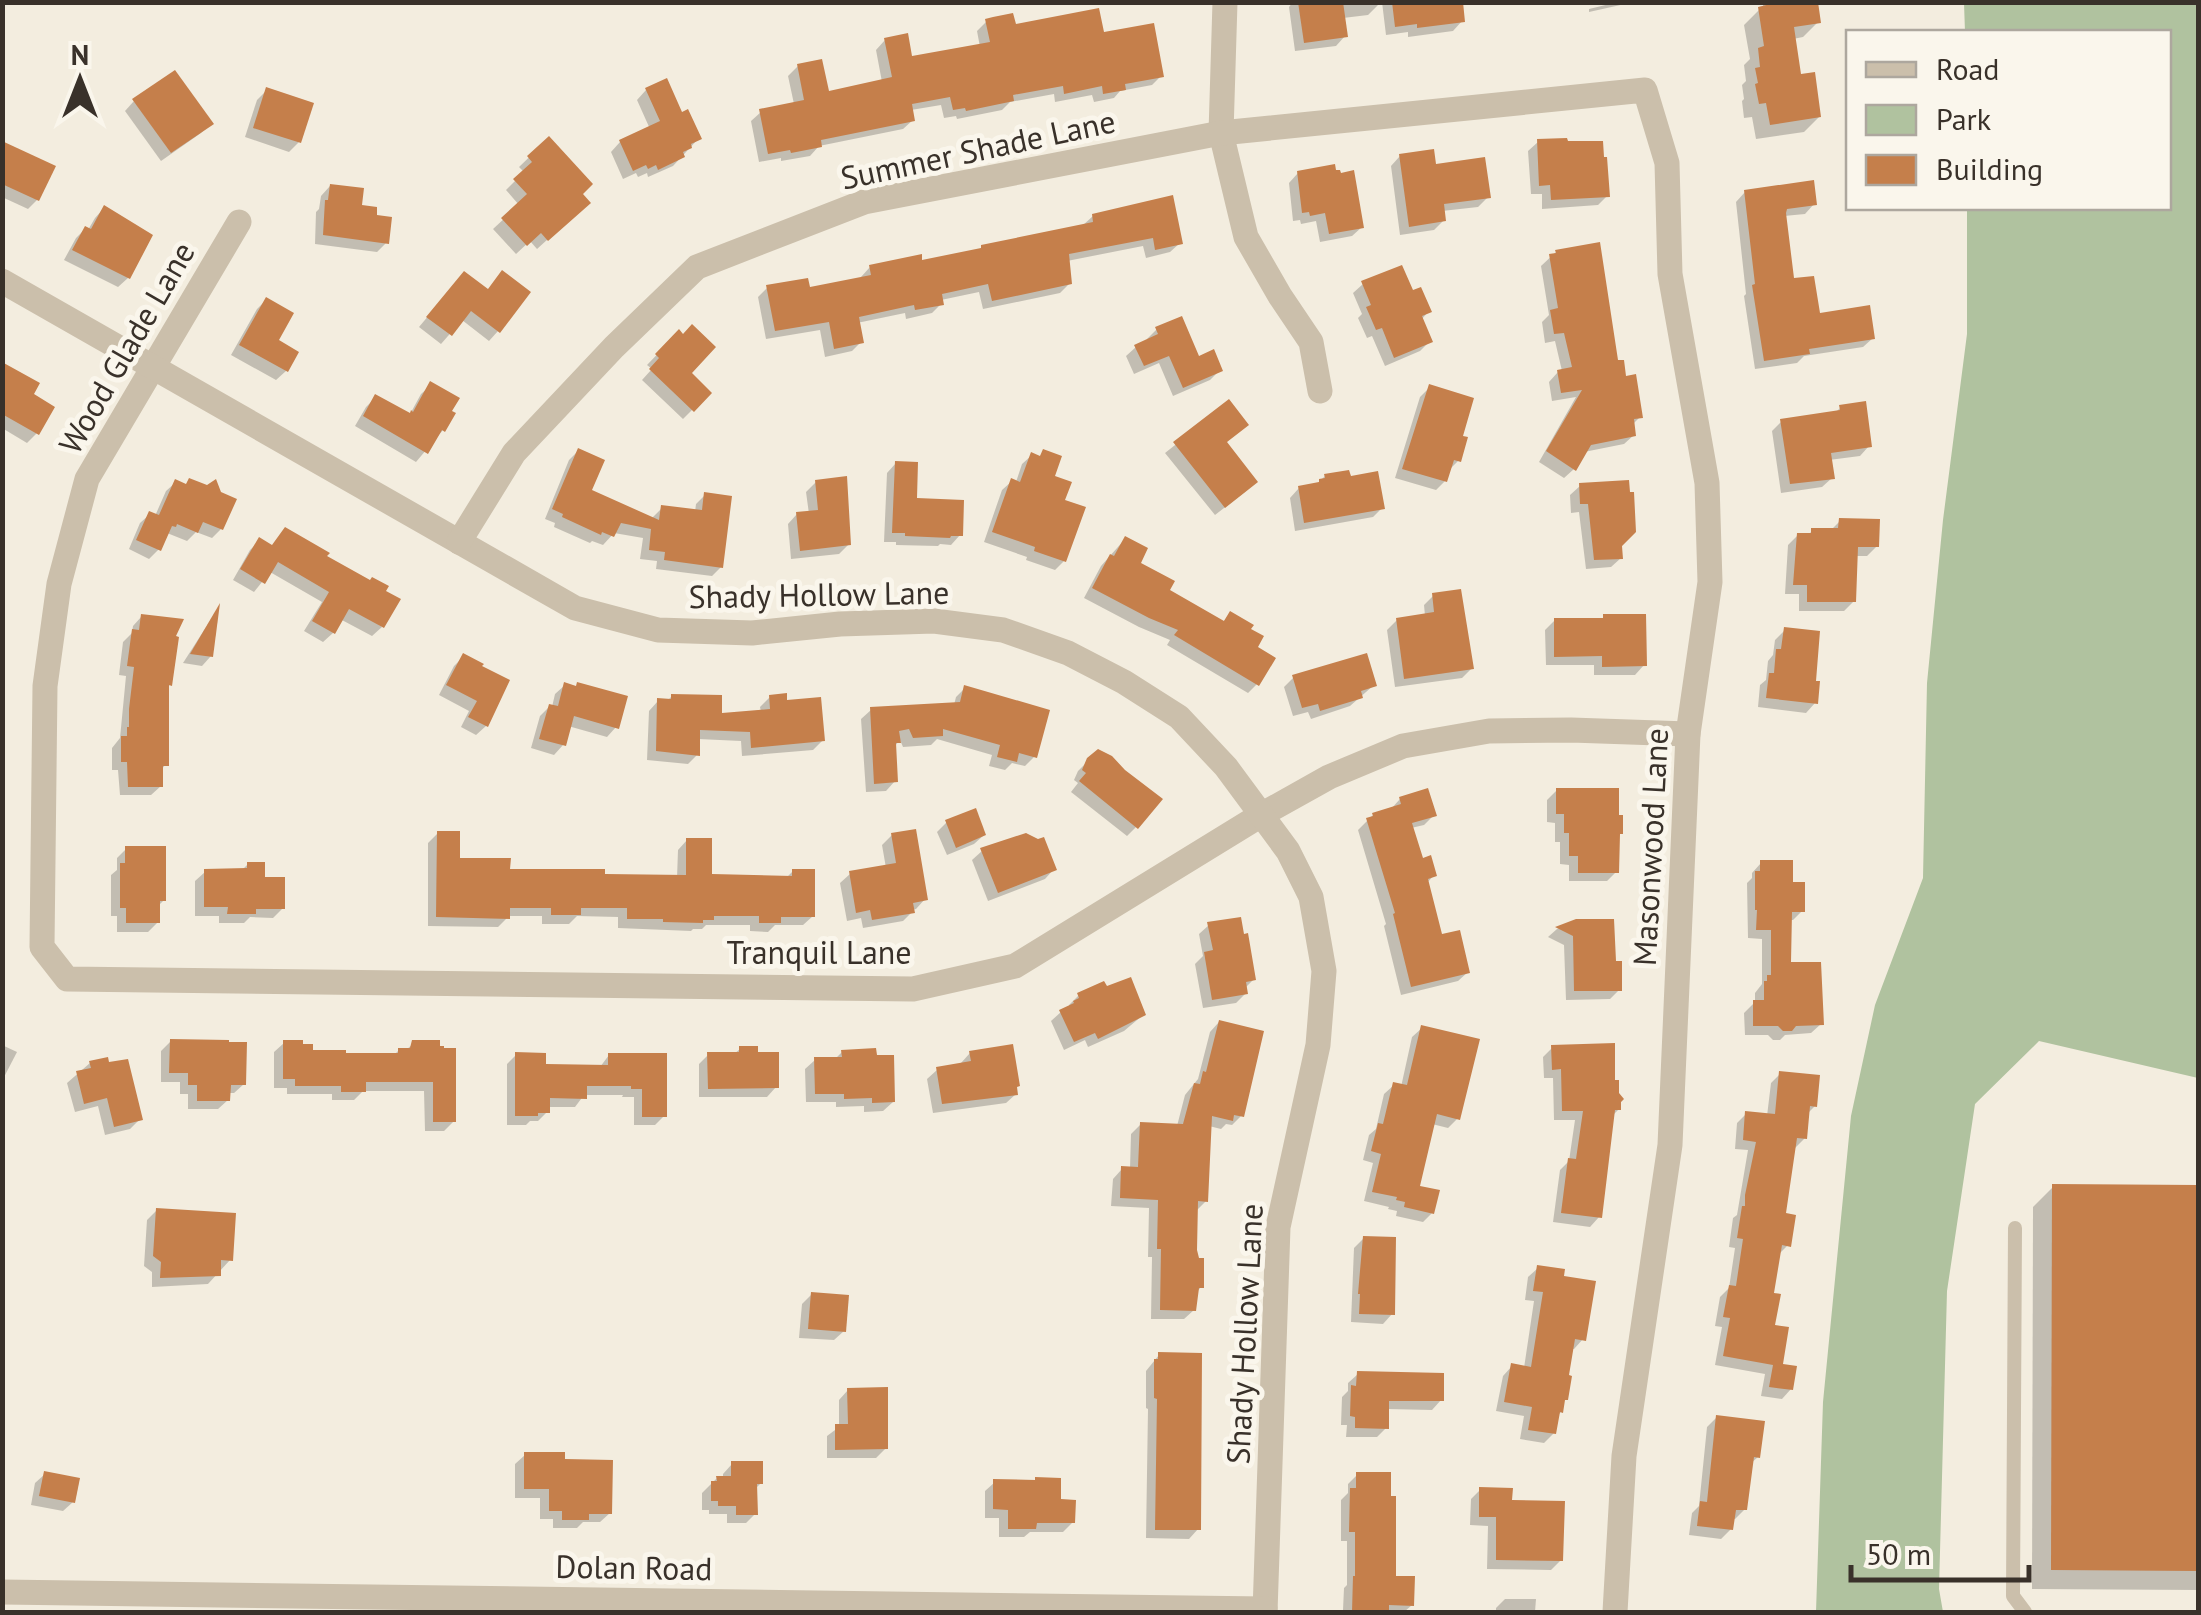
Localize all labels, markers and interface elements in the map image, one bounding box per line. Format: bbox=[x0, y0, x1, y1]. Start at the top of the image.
north arrow bbox=[30, 30, 130, 130]
legend bbox=[1846, 30, 2171, 210]
text: N bbox=[71, 36, 89, 73]
text: Road bbox=[1936, 49, 2000, 88]
street label: Summer Shade Lane bbox=[837, 99, 1119, 199]
text: Park bbox=[1936, 99, 1992, 138]
text: Building bbox=[1936, 149, 2043, 188]
street label: Wood Glade Lane bbox=[49, 234, 204, 461]
street label: Shady Hollow Lane bbox=[688, 571, 950, 617]
street label: Masonwood Lane bbox=[1623, 727, 1677, 967]
street label: Tranquil Lane bbox=[726, 931, 912, 973]
street label: Shady Hollow Lane bbox=[1216, 1203, 1272, 1465]
scale bar bbox=[1851, 1520, 2028, 1582]
text: 50 m bbox=[1866, 1534, 1931, 1573]
street label: Dolan Road bbox=[555, 1545, 713, 1589]

